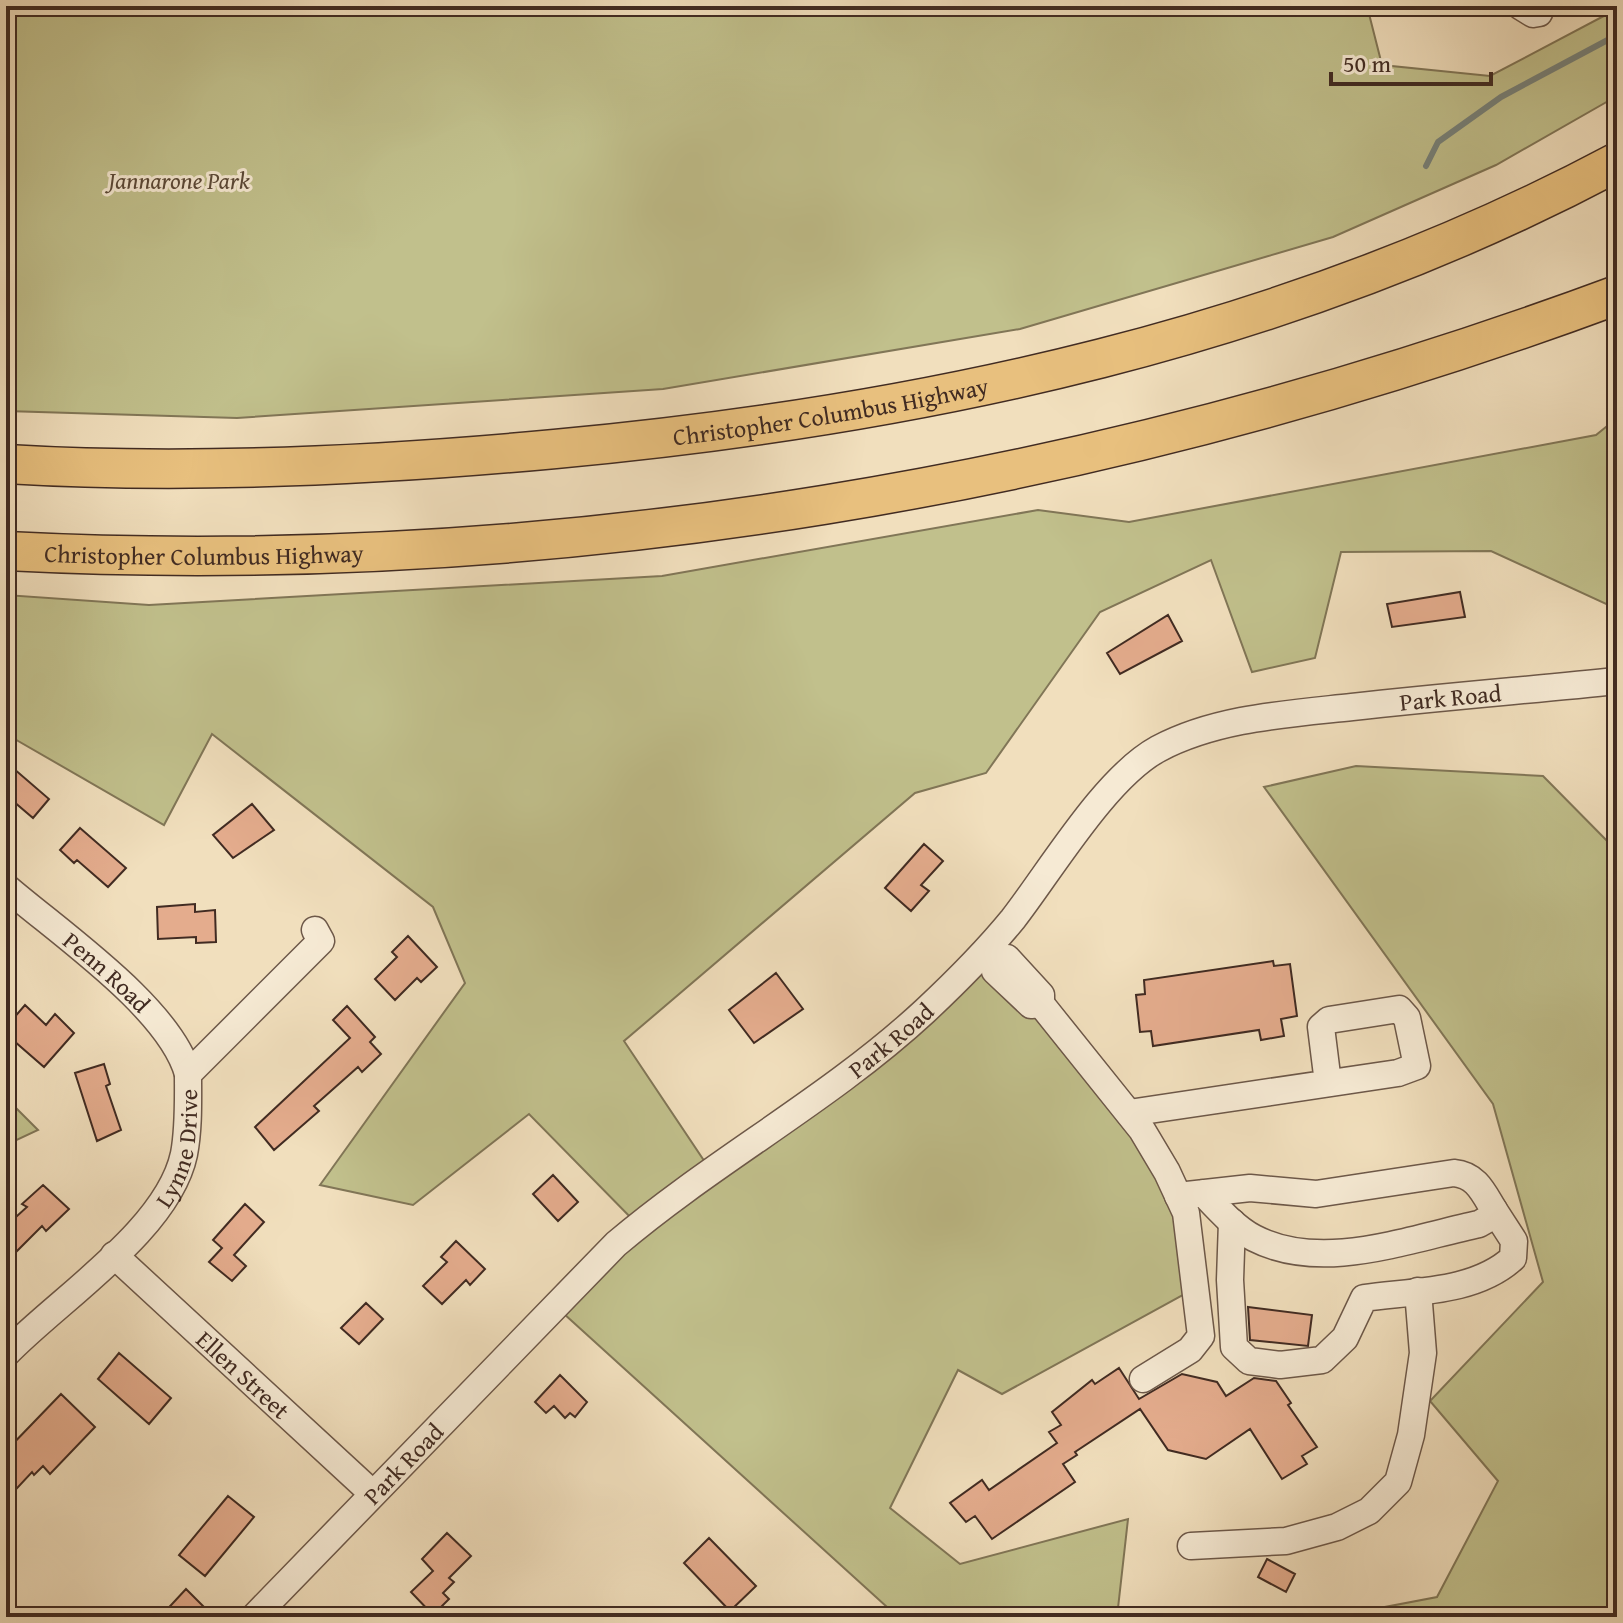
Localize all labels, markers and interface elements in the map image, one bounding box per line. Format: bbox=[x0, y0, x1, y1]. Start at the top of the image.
scale bar bbox=[1331, 36, 1491, 86]
text: 50 m bbox=[1343, 46, 1391, 81]
park label: Jannarone Park bbox=[104, 163, 250, 198]
street label: Christopher Columbus Highway bbox=[671, 368, 992, 454]
street label: Christopher Columbus Highway bbox=[44, 535, 364, 573]
street label: Park Road bbox=[1398, 675, 1503, 719]
street label: Penn Road bbox=[56, 923, 159, 1020]
street label: Park Road bbox=[841, 994, 941, 1086]
street label: Lynne Drive bbox=[146, 1089, 206, 1214]
street label: Ellen Street bbox=[189, 1322, 298, 1427]
street label: Park Road bbox=[355, 1415, 451, 1512]

